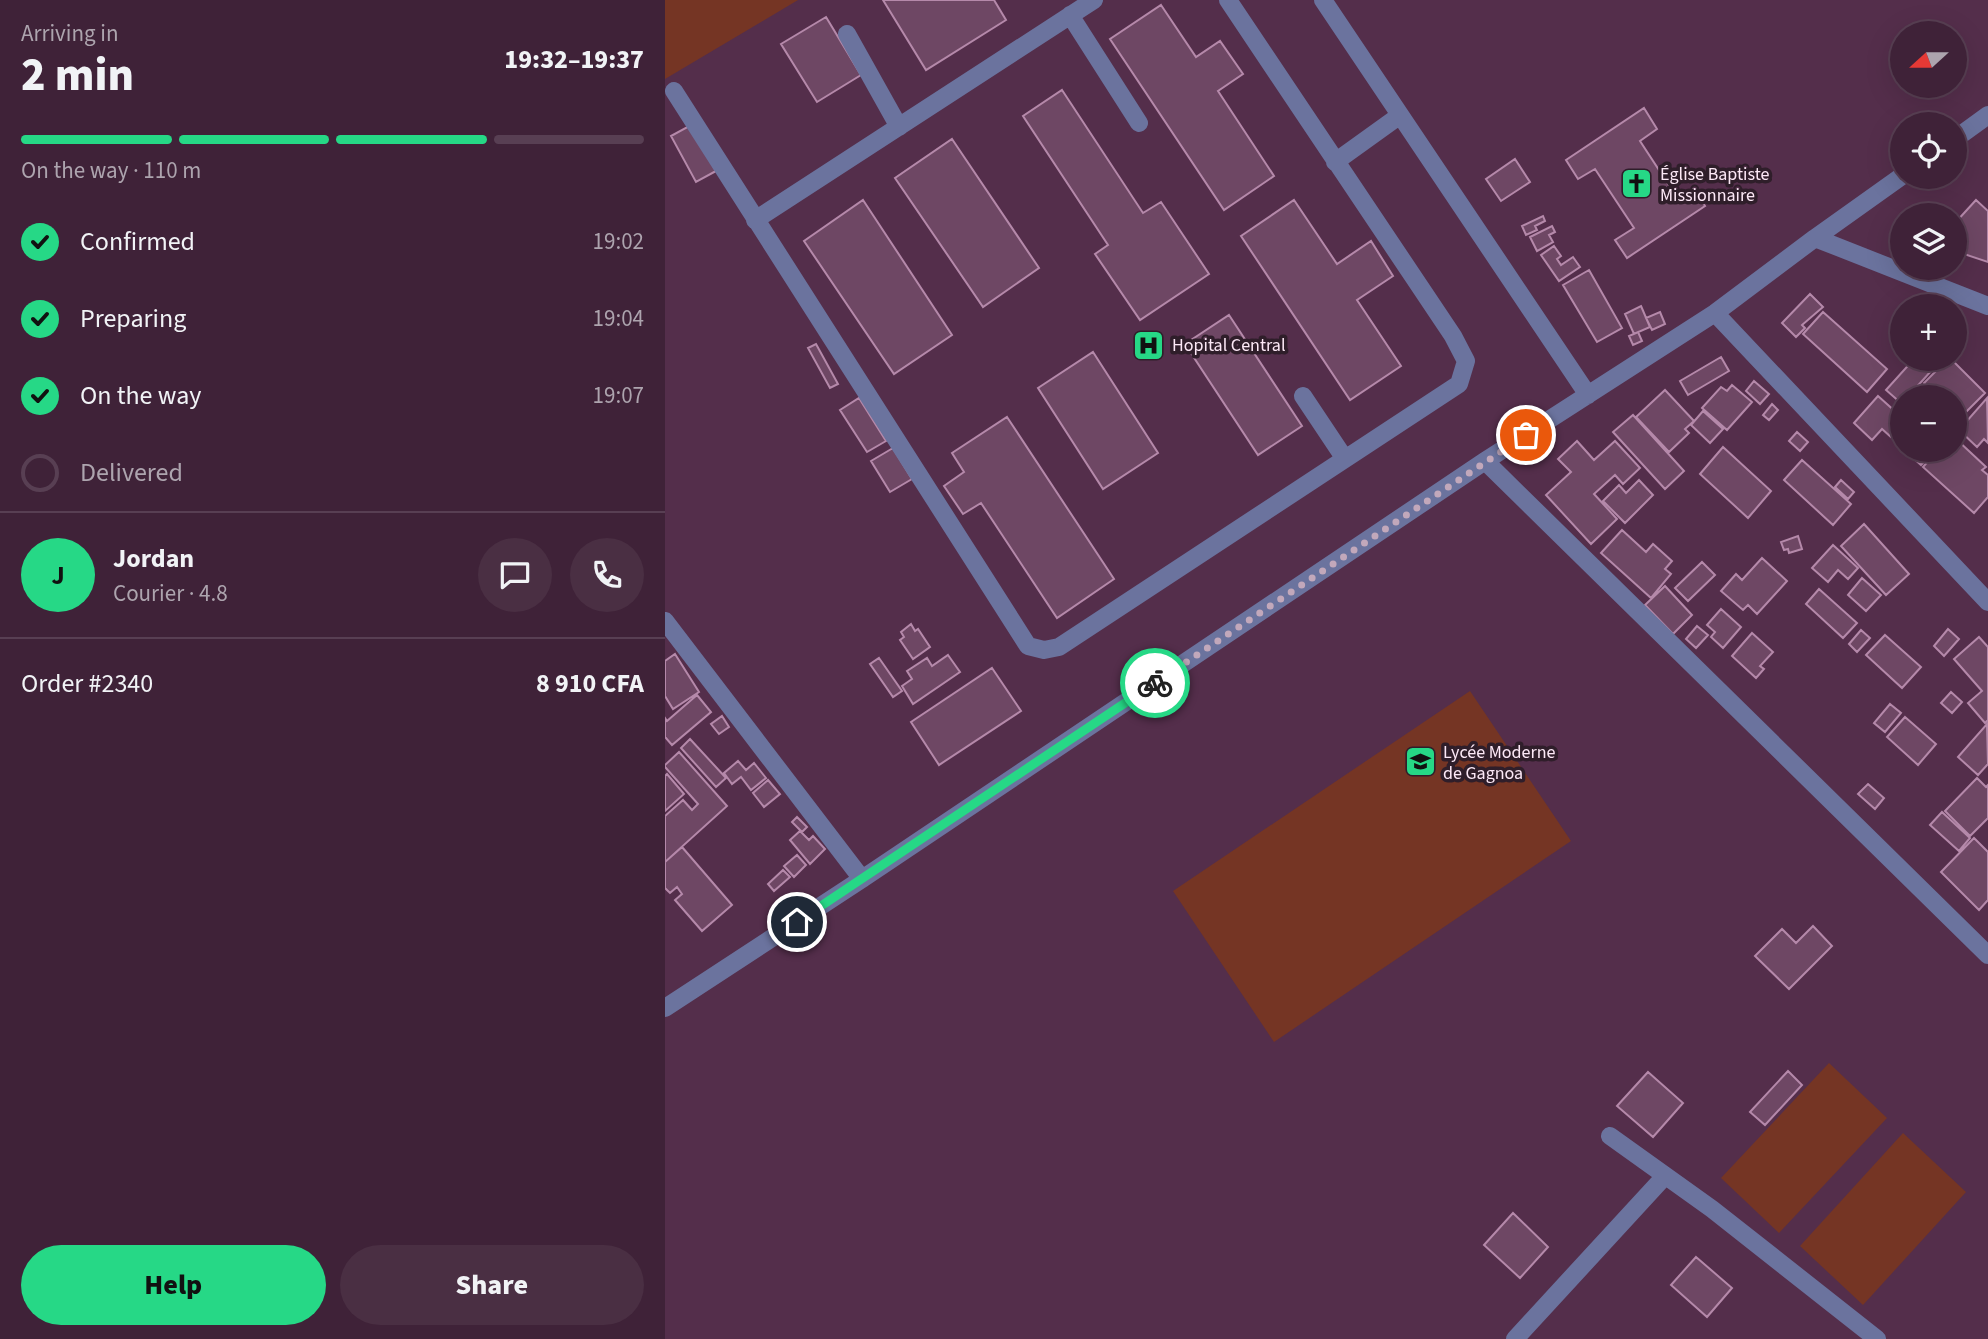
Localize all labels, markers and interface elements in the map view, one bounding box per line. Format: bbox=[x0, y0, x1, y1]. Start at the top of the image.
text: Arriving in bbox=[21, 17, 119, 50]
north arrow bbox=[1890, 21, 1967, 98]
map controls bbox=[1890, 21, 1967, 462]
text: 19:32–19:37 bbox=[504, 41, 644, 78]
text: 2 min bbox=[21, 43, 134, 108]
button: locate bbox=[1890, 112, 1967, 189]
text: On the way · 110 m bbox=[21, 154, 201, 187]
place label: Église Baptiste Missionnaire bbox=[1660, 162, 1770, 208]
church icon: Église Baptiste Missionnaire bbox=[1620, 167, 1654, 201]
button: layers bbox=[1890, 203, 1967, 280]
icon: check bbox=[21, 223, 59, 261]
text: Confirmed bbox=[80, 223, 195, 260]
text: 19:02 bbox=[593, 225, 644, 258]
button: + bbox=[1890, 294, 1967, 371]
icon: check bbox=[21, 300, 59, 338]
text: Preparing bbox=[80, 300, 186, 337]
text: 19:04 bbox=[593, 302, 644, 335]
hospital icon: Hopital Central bbox=[1132, 328, 1166, 362]
place label: Hopital Central bbox=[1172, 333, 1286, 358]
icon: check bbox=[21, 377, 59, 415]
text: On the way bbox=[80, 377, 201, 414]
text: 19:07 bbox=[593, 379, 644, 412]
button: − bbox=[1890, 385, 1967, 462]
pin bbox=[1496, 405, 1556, 465]
icon: bag bbox=[1507, 416, 1545, 454]
text: Delivered bbox=[80, 454, 183, 491]
button: chat bbox=[478, 538, 552, 612]
button: phone bbox=[570, 538, 644, 612]
text: Jordan bbox=[113, 540, 194, 577]
text: J bbox=[51, 557, 65, 594]
text: Courier · 4.8 bbox=[113, 577, 228, 610]
courier bbox=[1120, 648, 1190, 718]
icon: bike bbox=[1136, 664, 1174, 702]
text: Order #2340 bbox=[21, 665, 153, 702]
text: 8 910 CFA bbox=[536, 665, 644, 702]
place label: Lycée Moderne de Gagnoa bbox=[1443, 740, 1556, 786]
school or university icon: Lycée Moderne de Gagnoa bbox=[1403, 745, 1437, 779]
pin bbox=[767, 892, 827, 952]
icon: home bbox=[778, 903, 816, 941]
button: Help bbox=[21, 1245, 326, 1325]
button: Share bbox=[340, 1245, 644, 1325]

